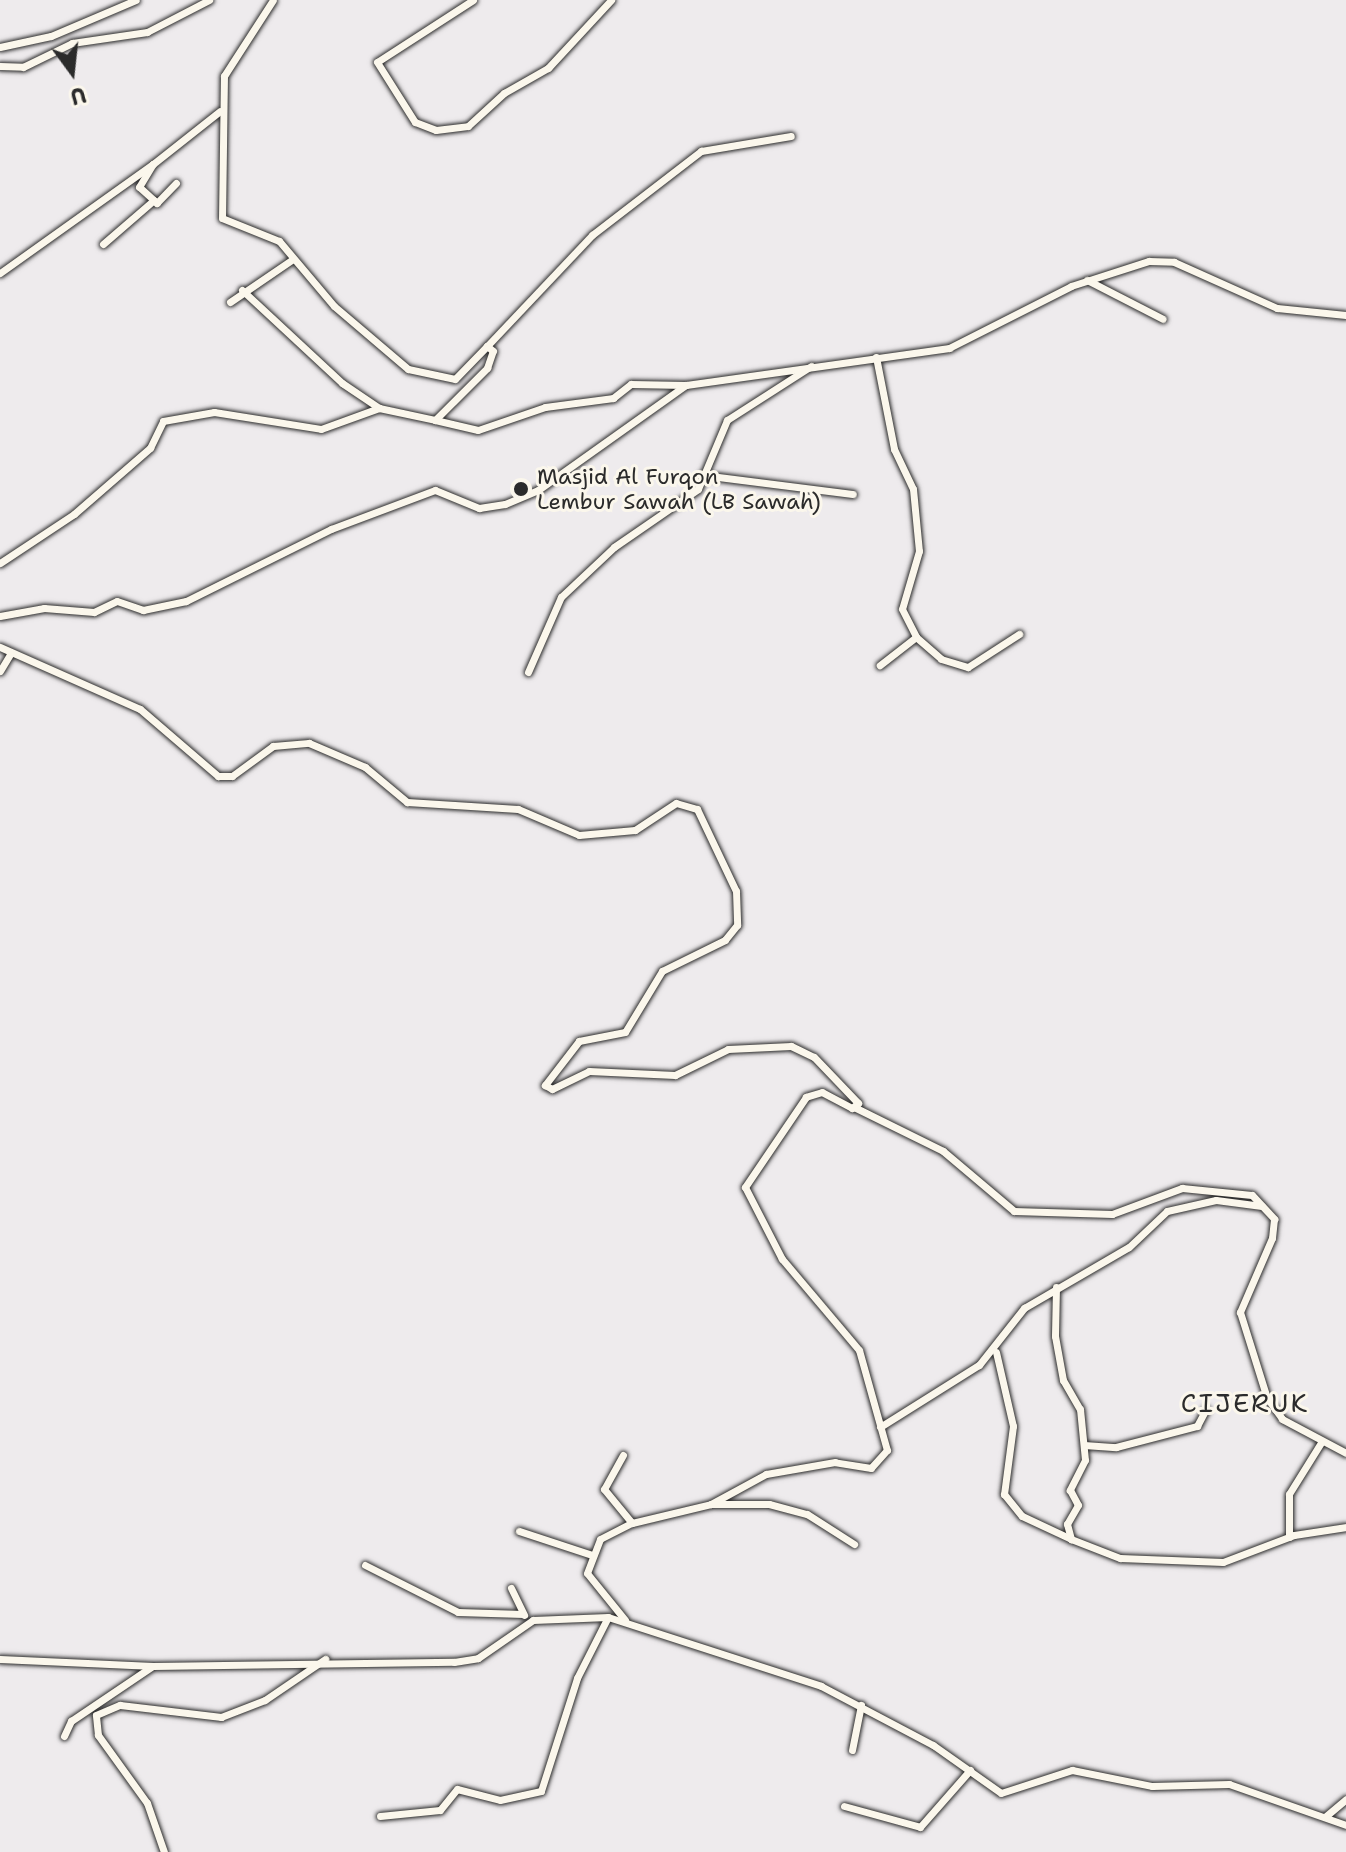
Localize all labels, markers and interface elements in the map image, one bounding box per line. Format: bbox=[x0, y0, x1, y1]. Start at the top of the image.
north arrow bbox=[32, 32, 112, 112]
text: U bbox=[67, 80, 89, 112]
place label: Masjid Al Furqon Lembur Sawah (LB Sawah) bbox=[537, 463, 821, 514]
marker: Masjid Al Furqon Lembur Sawah (LB Sawah) bbox=[512, 480, 530, 498]
district label: CIJERUK bbox=[1181, 1387, 1309, 1419]

